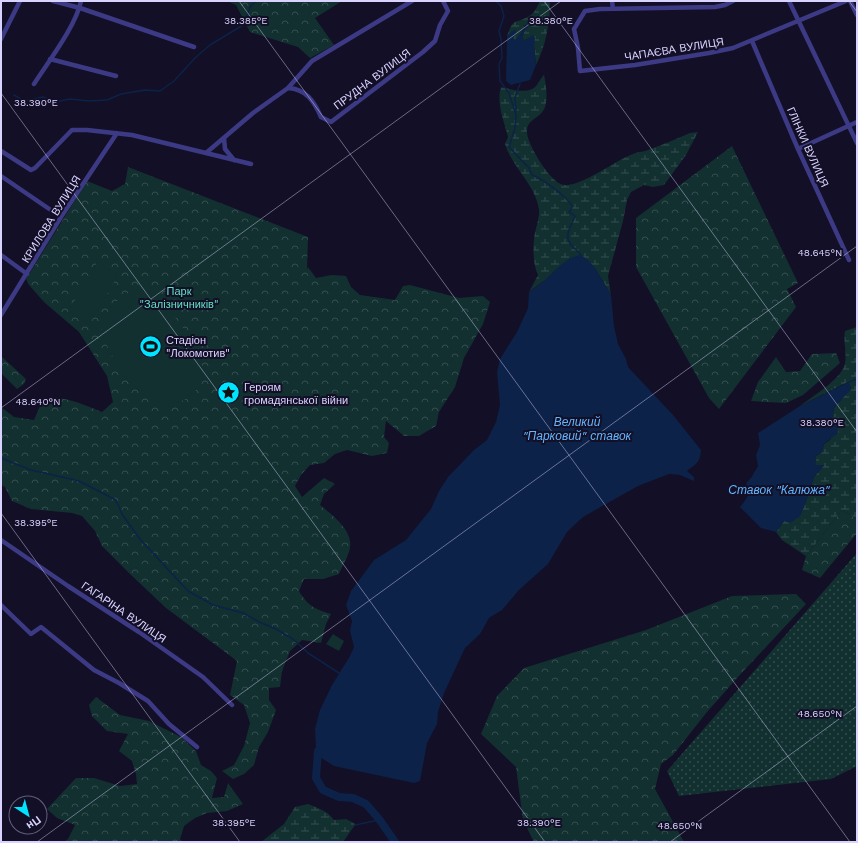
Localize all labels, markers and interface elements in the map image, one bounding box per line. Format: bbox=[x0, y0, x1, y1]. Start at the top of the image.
text: 38.385°E bbox=[224, 15, 268, 26]
text: 38.380°E bbox=[529, 15, 573, 26]
street label: ЧАПАЄВА ВУЛИЦЯ bbox=[623, 35, 725, 64]
street label: ПРУДНА ВУЛИЦЯ bbox=[331, 46, 413, 113]
text: 38.390°E bbox=[14, 97, 58, 108]
street label: ГЛІНКИ ВУЛИЦЯ bbox=[784, 105, 831, 189]
street label: КРИЛОВА ВУЛИЦЯ bbox=[19, 173, 84, 265]
text: 48.645°N bbox=[798, 247, 842, 258]
park label: Парк "Залізничників" bbox=[140, 285, 218, 311]
sports icon: Стадіон "Локомотив" bbox=[138, 333, 164, 359]
place label: Стадіон "Локомотив" bbox=[166, 334, 230, 360]
place icon: Героям громадянської війни bbox=[216, 380, 242, 406]
place label: Героям громадянської війни bbox=[244, 381, 348, 407]
text: 48.640°N bbox=[15, 396, 61, 407]
water label: Великий "Парковий" ставок bbox=[523, 415, 633, 443]
text: 38.380°E bbox=[800, 417, 844, 428]
water label: Ставок "Калюжа" bbox=[728, 483, 831, 497]
text: 38.395°E bbox=[14, 517, 58, 528]
street label: ГАГАРІНА ВУЛИЦЯ bbox=[79, 579, 169, 646]
text: 48.650°N bbox=[798, 708, 842, 719]
north arrow bbox=[8, 795, 48, 835]
text: Пн bbox=[24, 813, 43, 832]
text: 38.395°E bbox=[212, 817, 256, 828]
text: 38.390°E bbox=[517, 817, 561, 828]
text: 48.650°N bbox=[658, 820, 702, 831]

